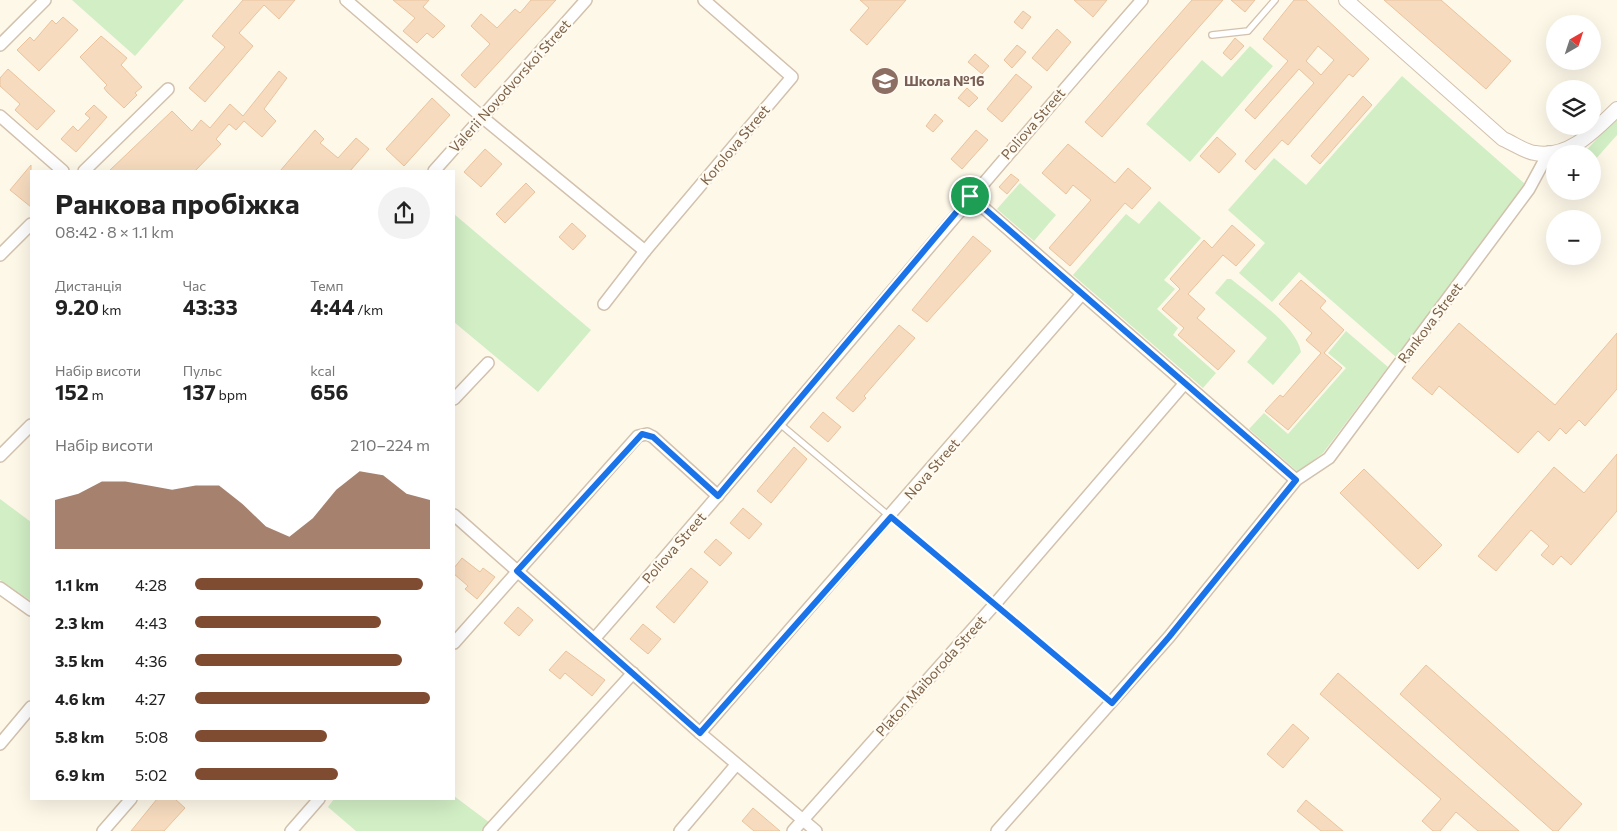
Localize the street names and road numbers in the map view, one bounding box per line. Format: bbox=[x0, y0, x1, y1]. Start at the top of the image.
street label: Valerii Novodvorskoi Street bbox=[445, 15, 574, 156]
street label: Poliova Street bbox=[997, 84, 1068, 163]
street label: Korolova Street bbox=[696, 101, 773, 188]
street label: Rankova Street bbox=[1394, 279, 1466, 366]
street label: Nova Street bbox=[901, 434, 963, 503]
street label: Poliova Street bbox=[638, 508, 709, 587]
street label: Platon Maiboroda Street bbox=[872, 612, 990, 740]

